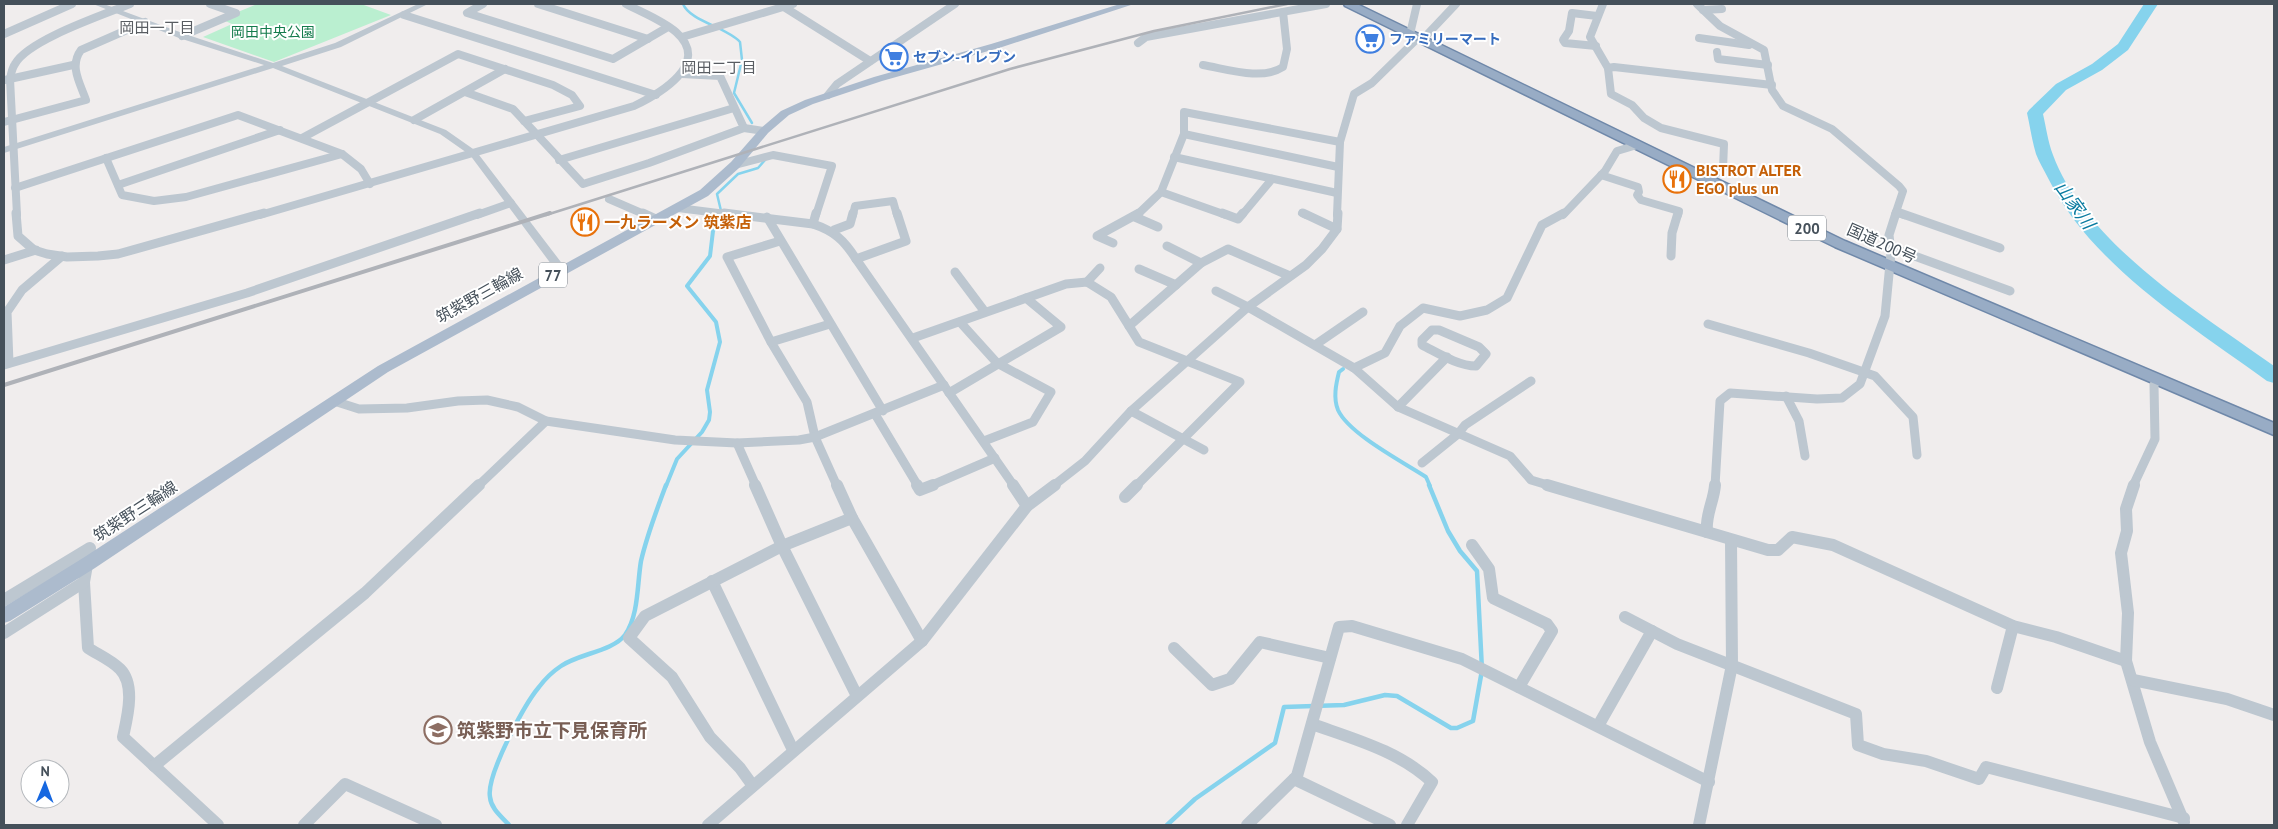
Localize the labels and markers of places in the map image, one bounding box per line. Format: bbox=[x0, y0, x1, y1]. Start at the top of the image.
supermarket icon: ファミリーマート bbox=[1355, 24, 1385, 54]
place label: ファミリーマート bbox=[1389, 30, 1501, 48]
supermarket icon: セブン-イレブン bbox=[879, 42, 909, 72]
place label: セブン-イレブン bbox=[913, 48, 1016, 66]
place label: BISTROT ALTER EGO plus un bbox=[1696, 160, 1802, 198]
restaurant icon: BISTROT ALTER EGO plus un bbox=[1662, 164, 1692, 194]
restaurant icon: 一九ラーメン 筑紫店 bbox=[570, 207, 600, 237]
place label: 一九ラーメン 筑紫店 bbox=[604, 212, 751, 232]
school or university icon: 筑紫野市立下見保育所 bbox=[423, 715, 453, 745]
place label: 筑紫野市立下見保育所 bbox=[457, 718, 647, 742]

